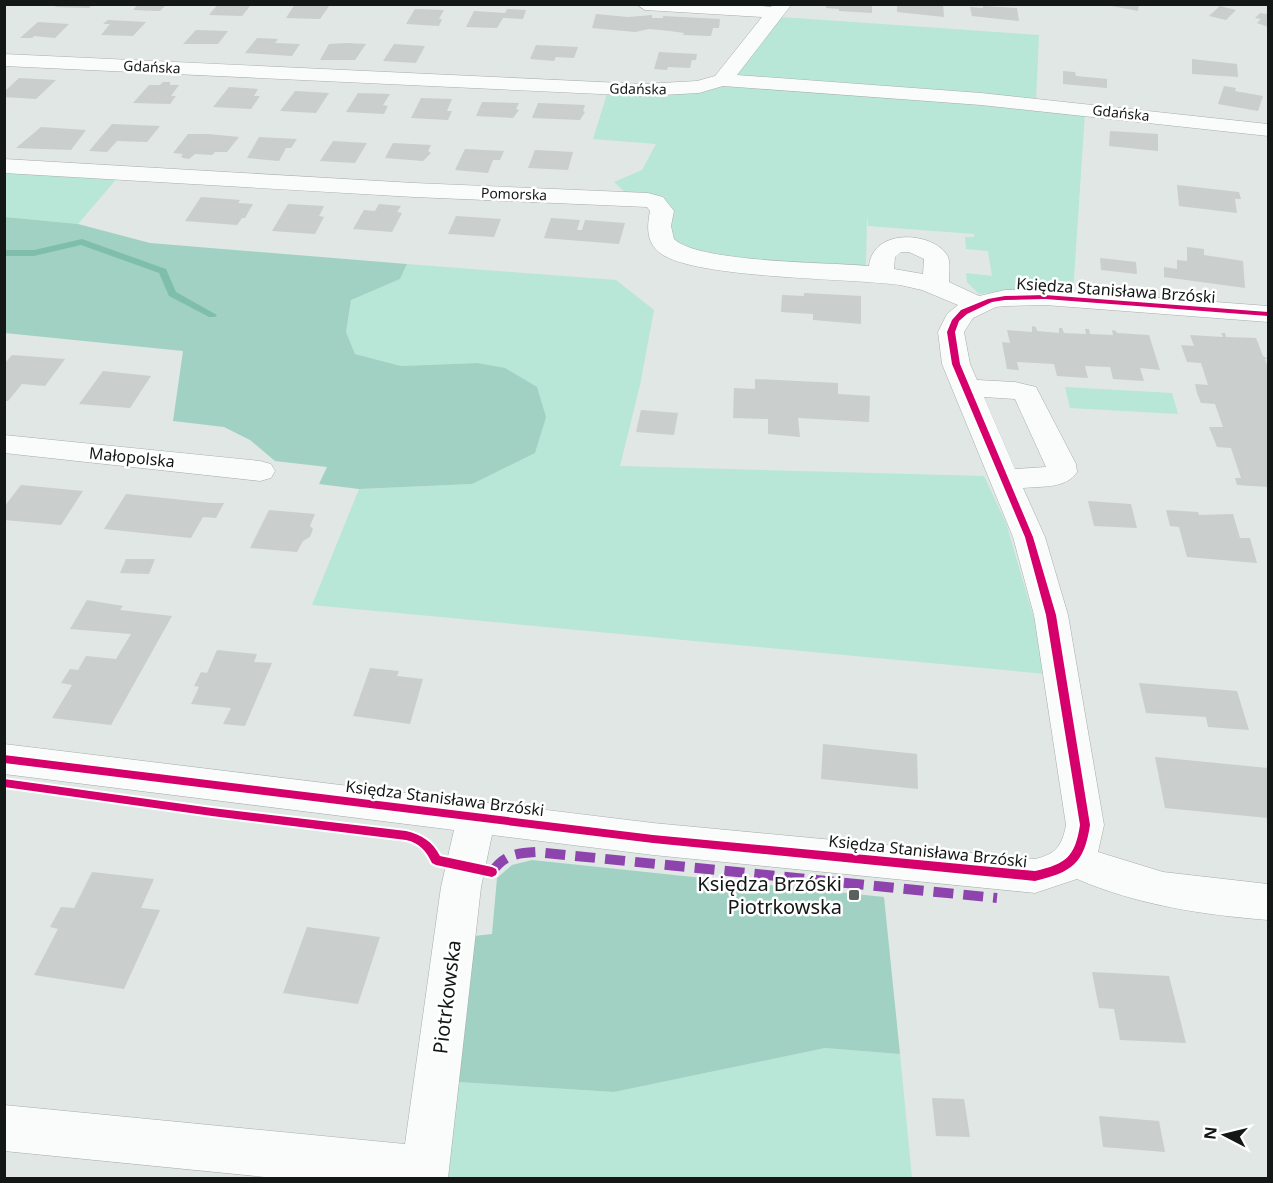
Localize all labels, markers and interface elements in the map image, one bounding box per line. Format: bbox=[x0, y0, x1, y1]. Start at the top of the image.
street label: Gdańska bbox=[123, 56, 181, 77]
street label: Gdańska bbox=[609, 79, 667, 98]
street label: Gdańska bbox=[1092, 100, 1151, 125]
street label: Pomorska bbox=[481, 183, 547, 204]
street label: Księdza Stanisława Brzóski bbox=[1016, 272, 1216, 308]
street label: Małopolska bbox=[88, 442, 176, 472]
street label: Księdza Stanisława Brzóski bbox=[345, 775, 545, 821]
street label: Księdza Stanisława Brzóski bbox=[827, 830, 1029, 872]
place label: Księdza Brzóski Piotrkowska bbox=[697, 870, 842, 920]
marker: Księdza Brzóski Piotrkowska bbox=[847, 888, 861, 902]
street label: Piotrkowska bbox=[426, 939, 467, 1055]
north arrow bbox=[1195, 1105, 1255, 1165]
text: N bbox=[1198, 1125, 1222, 1141]

